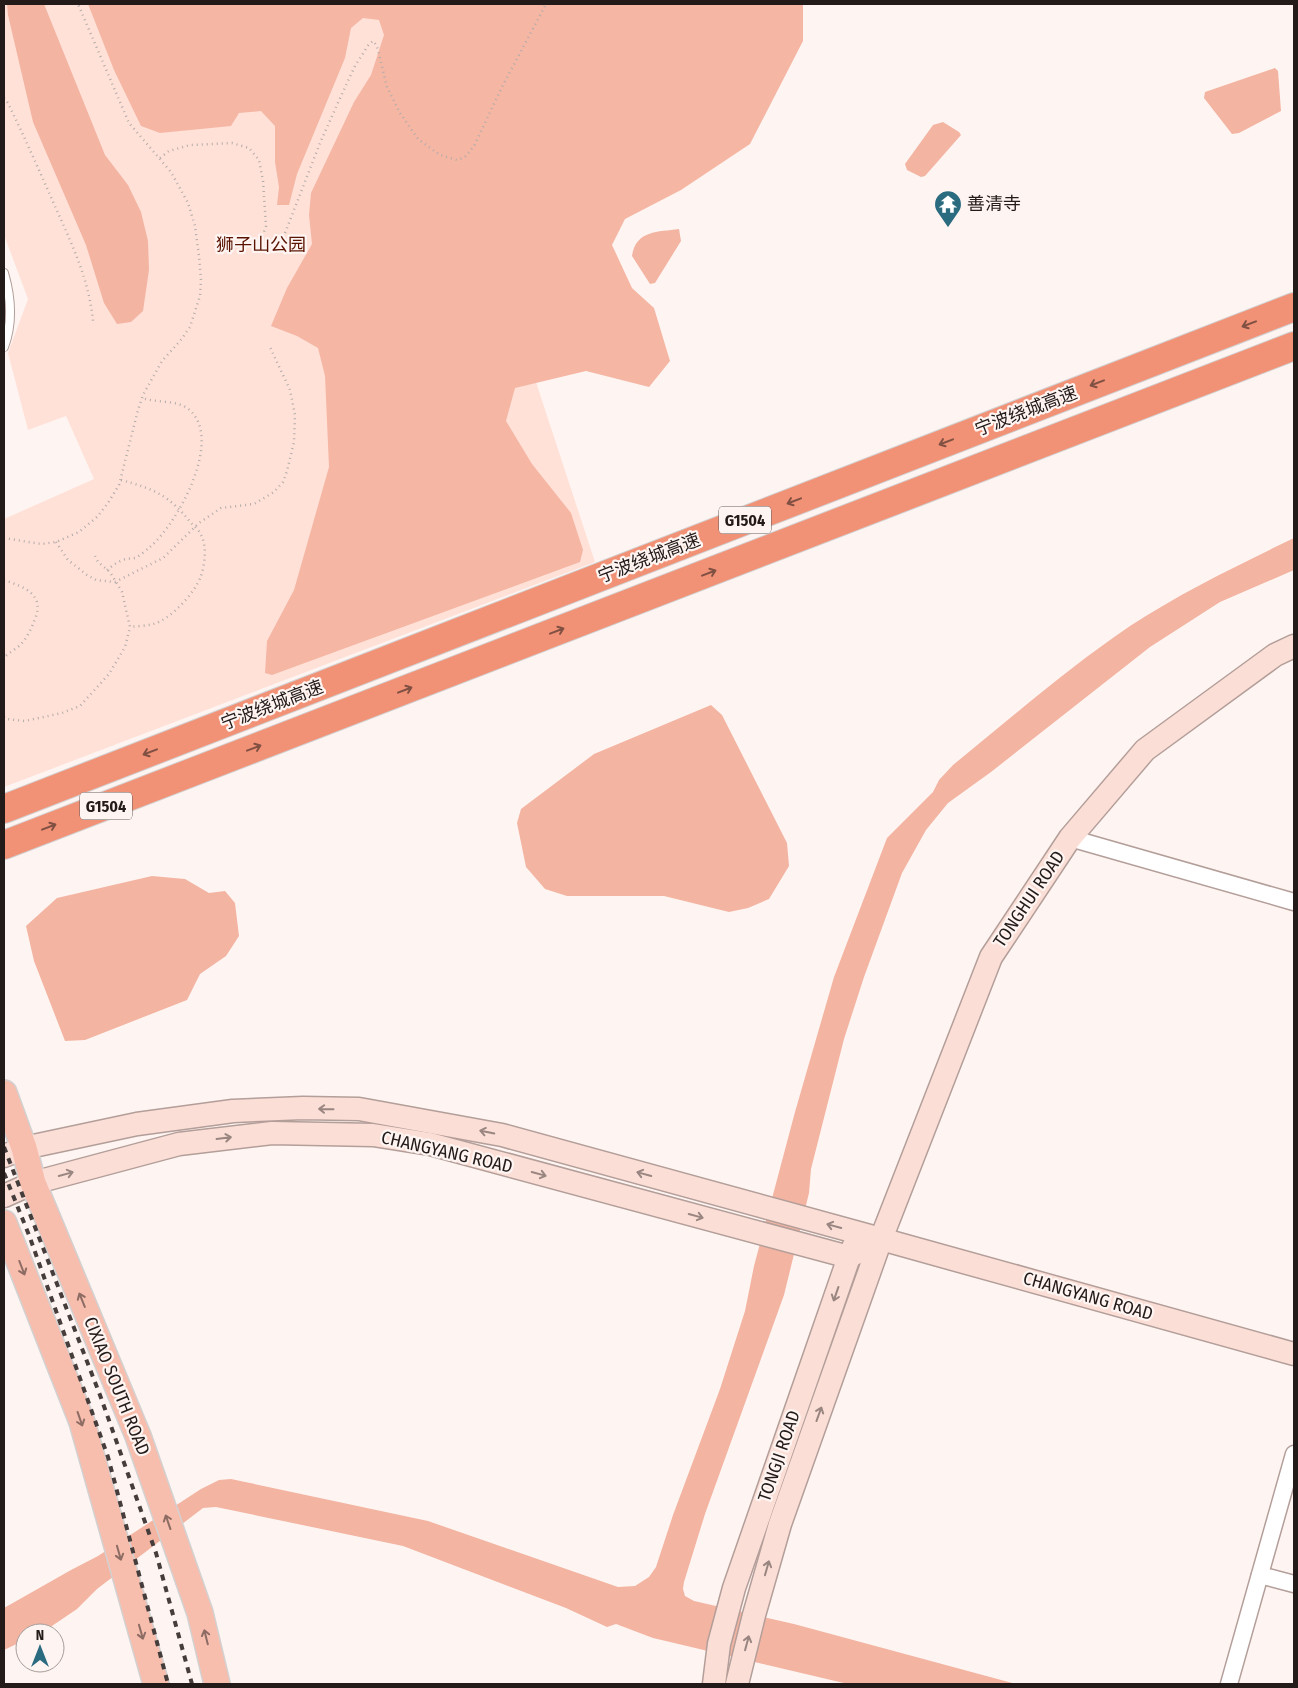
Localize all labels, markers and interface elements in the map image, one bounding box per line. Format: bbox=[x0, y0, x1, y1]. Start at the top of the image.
temple icon: 善清寺 bbox=[933, 189, 963, 228]
place label: 善清寺 bbox=[967, 193, 1021, 215]
park label: 狮子山公园 bbox=[216, 234, 306, 256]
one-way arrow bbox=[1242, 320, 1257, 330]
one-way arrow bbox=[1090, 380, 1105, 389]
street label: 宁波绕城高速 bbox=[972, 381, 1080, 441]
one-way arrow bbox=[939, 438, 954, 447]
one-way arrow bbox=[787, 497, 803, 506]
road number: G1504 bbox=[719, 506, 771, 534]
street label: 宁波绕城高速 bbox=[595, 528, 703, 588]
one-way arrow bbox=[701, 567, 716, 576]
one-way arrow bbox=[549, 626, 564, 635]
street label: 宁波绕城高速 bbox=[218, 675, 326, 735]
one-way arrow bbox=[397, 685, 413, 694]
one-way arrow bbox=[246, 743, 261, 753]
one-way arrow bbox=[143, 748, 158, 757]
road number: G1504 bbox=[80, 792, 132, 819]
one-way arrow bbox=[41, 822, 56, 832]
street label: TONGHUI ROAD bbox=[989, 847, 1069, 951]
one-way arrow bbox=[318, 1104, 334, 1114]
street label: CHANGYANG ROAD bbox=[379, 1126, 515, 1178]
one-way arrow bbox=[479, 1127, 495, 1137]
one-way arrow bbox=[216, 1133, 232, 1143]
one-way arrow bbox=[58, 1169, 74, 1178]
one-way arrow bbox=[636, 1169, 652, 1178]
one-way arrow bbox=[531, 1170, 547, 1179]
one-way arrow bbox=[688, 1212, 704, 1222]
one-way arrow bbox=[827, 1220, 843, 1230]
one-way arrow bbox=[17, 1260, 27, 1275]
street label: CHANGYANG ROAD bbox=[1021, 1267, 1155, 1325]
one-way arrow bbox=[831, 1286, 840, 1301]
one-way arrow bbox=[76, 1293, 86, 1308]
street label: CIXIAO SOUTH ROAD bbox=[79, 1314, 155, 1458]
one-way arrow bbox=[815, 1406, 824, 1422]
street label: TONGJI ROAD bbox=[753, 1408, 805, 1504]
one-way arrow bbox=[76, 1411, 86, 1427]
one-way arrow bbox=[163, 1515, 172, 1530]
one-way arrow bbox=[114, 1545, 124, 1561]
one-way arrow bbox=[763, 1560, 773, 1576]
north arrow bbox=[15, 1623, 65, 1673]
one-way arrow bbox=[136, 1623, 146, 1639]
text: N bbox=[36, 1627, 44, 1644]
one-way arrow bbox=[200, 1629, 210, 1645]
one-way arrow bbox=[742, 1635, 752, 1651]

